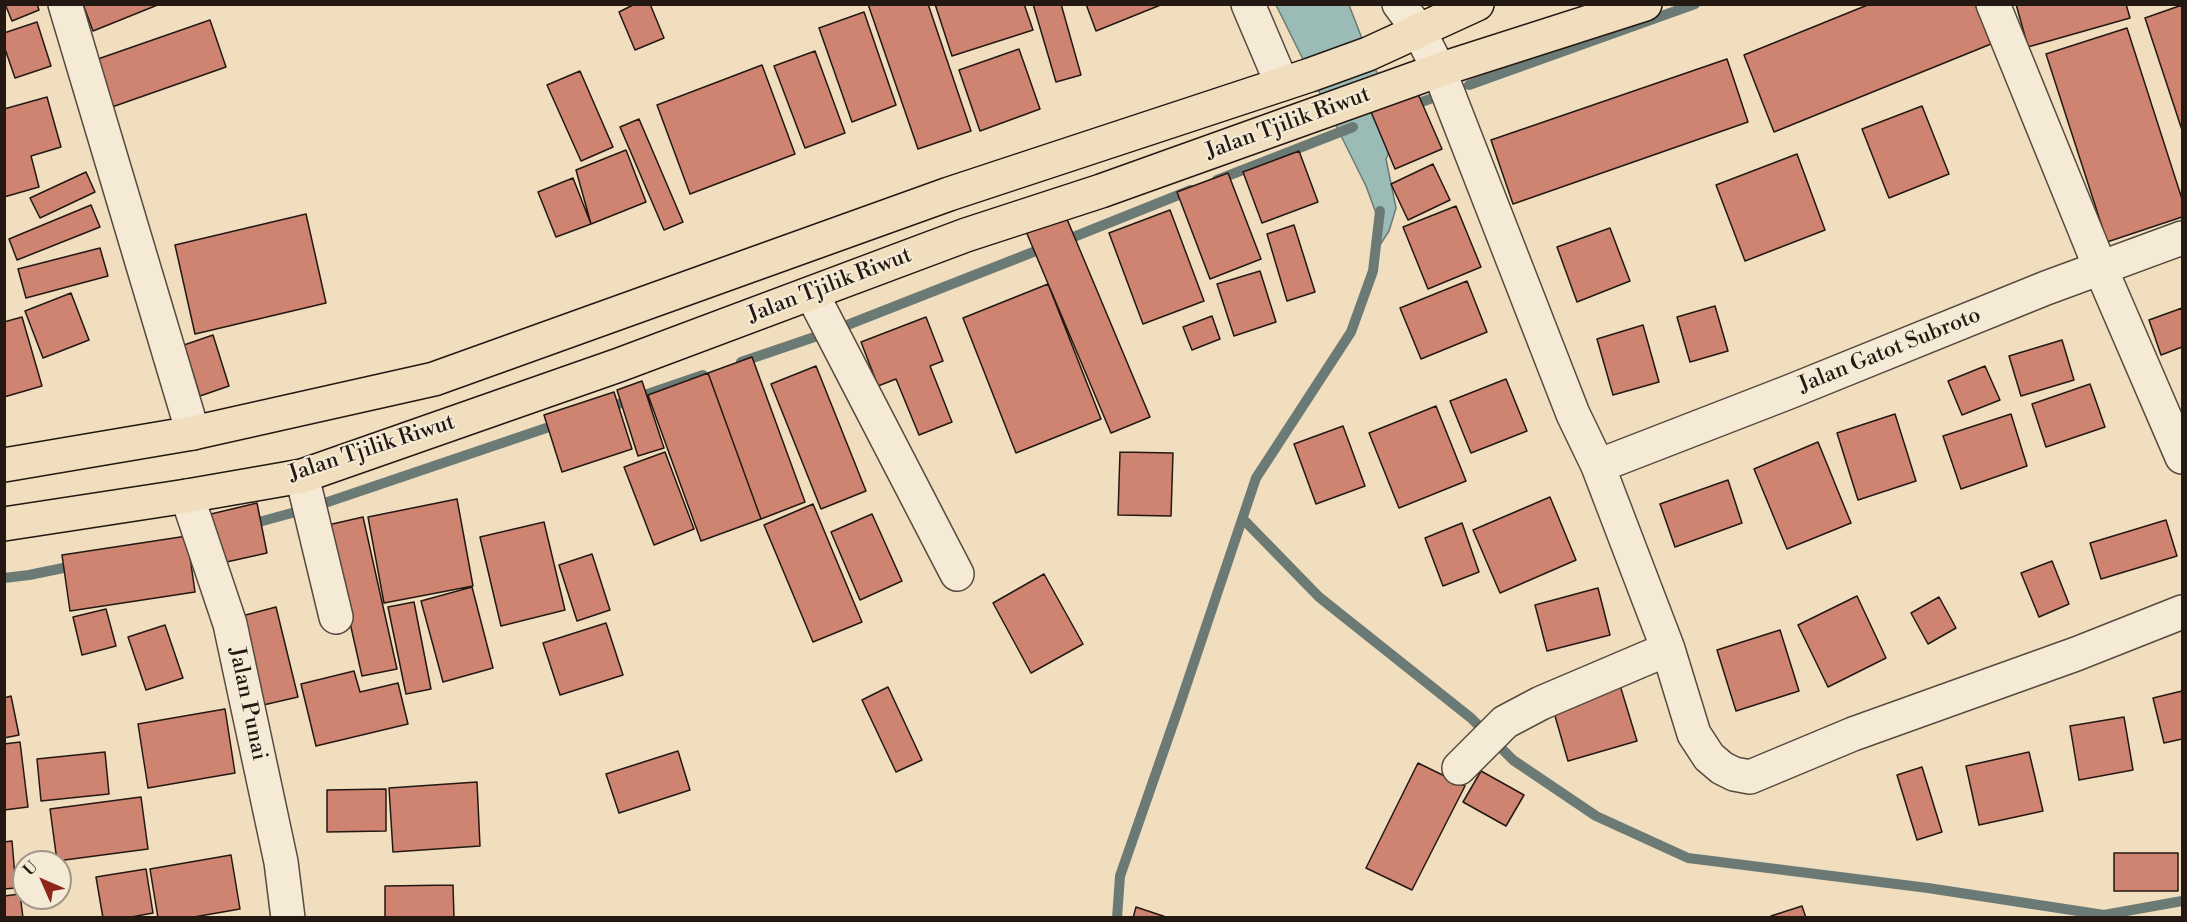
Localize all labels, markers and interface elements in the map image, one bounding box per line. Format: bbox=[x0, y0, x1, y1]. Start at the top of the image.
street label: Jalan Tjilik Riwut bbox=[1202, 82, 1374, 166]
street label: Jalan Tjilik Riwut bbox=[744, 243, 916, 329]
street label: Jalan Gatot Subroto bbox=[1795, 302, 1985, 400]
street label: Jalan Tjilik Riwut bbox=[286, 410, 458, 488]
street label: Jalan Punai bbox=[222, 645, 272, 763]
north arrow bbox=[12, 850, 72, 910]
text: U bbox=[19, 857, 42, 880]

